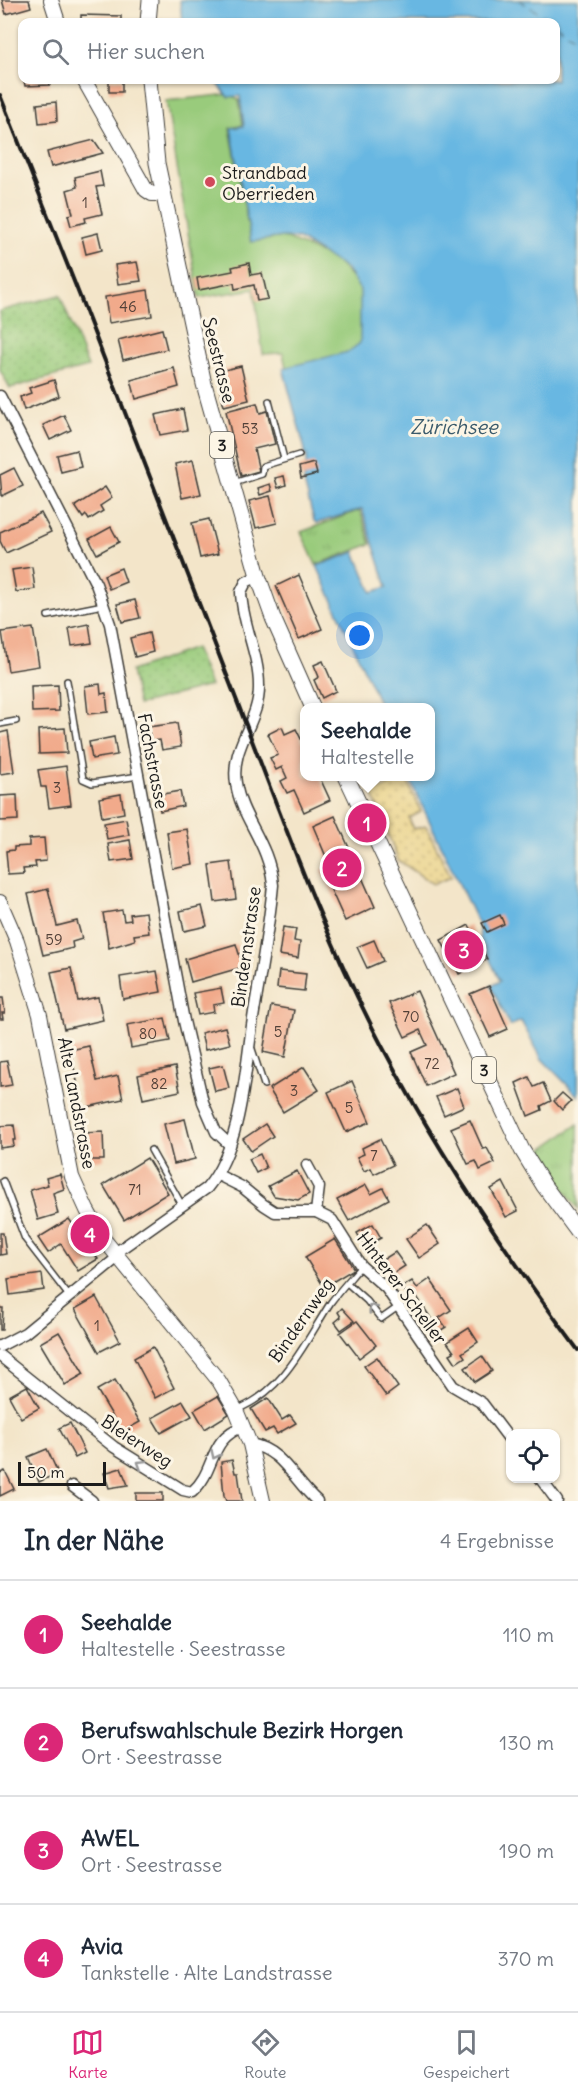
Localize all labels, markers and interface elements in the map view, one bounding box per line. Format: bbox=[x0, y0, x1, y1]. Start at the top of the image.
search box bbox=[18, 18, 560, 84]
icon: search bbox=[39, 35, 72, 68]
text: Hier suchen bbox=[87, 37, 205, 65]
place label: Strandbad Oberrieden bbox=[222, 161, 315, 205]
marker: Strandbad Oberrieden bbox=[203, 175, 217, 189]
house number: 1 bbox=[82, 193, 88, 212]
house number: 46 bbox=[119, 297, 137, 316]
street label: Seestrasse bbox=[197, 315, 241, 405]
water label: Zürichsee bbox=[410, 414, 499, 439]
house number: 53 bbox=[241, 419, 259, 438]
road number: 3 bbox=[210, 432, 234, 458]
your location bbox=[345, 621, 374, 650]
popup bbox=[300, 703, 435, 781]
street label: Fachstrasse bbox=[132, 711, 174, 811]
text: Seehalde bbox=[321, 716, 411, 744]
text: Haltestelle bbox=[321, 744, 414, 769]
house number: 3 bbox=[53, 778, 61, 797]
pin: 1 bbox=[348, 800, 386, 846]
pin: 2 bbox=[322, 846, 362, 890]
street label: Bindernstrasse bbox=[226, 885, 266, 1009]
pin: 3 bbox=[444, 928, 484, 972]
house number: 59 bbox=[45, 930, 63, 949]
house number: 70 bbox=[402, 1007, 420, 1026]
house number: 5 bbox=[274, 1022, 282, 1041]
house number: 80 bbox=[139, 1024, 157, 1043]
street label: Alte Landstrasse bbox=[53, 1035, 101, 1171]
house number: 72 bbox=[424, 1054, 440, 1073]
road number: 3 bbox=[472, 1057, 496, 1083]
house number: 82 bbox=[151, 1074, 167, 1093]
house number: 3 bbox=[290, 1081, 298, 1100]
house number: 5 bbox=[345, 1098, 353, 1117]
house number: 7 bbox=[370, 1146, 378, 1165]
house number: 71 bbox=[128, 1180, 142, 1199]
pin: 4 bbox=[70, 1212, 110, 1256]
street label: Hinterer Scheller bbox=[352, 1227, 452, 1349]
street label: Bindernweg bbox=[263, 1273, 339, 1367]
one-way arrow bbox=[369, 1303, 380, 1314]
house number: 1 bbox=[94, 1316, 100, 1335]
street label: Bleierweg bbox=[97, 1409, 177, 1473]
map controls bbox=[506, 1429, 560, 1483]
button: locate bbox=[506, 1429, 560, 1483]
one-way arrow bbox=[210, 1449, 222, 1460]
scale bar bbox=[18, 1459, 106, 1486]
one-way arrow bbox=[137, 1460, 147, 1472]
text: 50 m bbox=[27, 1462, 65, 1482]
text: In der Nähe bbox=[24, 1524, 164, 1557]
text: 4 Ergebnisse bbox=[440, 1528, 554, 1553]
text: Seehalde bbox=[81, 1608, 172, 1636]
text: 1 bbox=[40, 1622, 47, 1647]
text: 110 m bbox=[503, 1622, 554, 1647]
text: Haltestelle · Seestrasse bbox=[81, 1636, 286, 1661]
text: Berufswahlschule Bezirk Horgen bbox=[81, 1716, 403, 1744]
text: 2 bbox=[38, 1730, 49, 1755]
text: 130 m bbox=[499, 1730, 554, 1755]
text: Ort · Seestrasse bbox=[81, 1744, 222, 1769]
text: AWEL bbox=[81, 1824, 139, 1852]
text: 3 bbox=[38, 1838, 49, 1863]
text: 190 m bbox=[499, 1838, 554, 1863]
text: Ort · Seestrasse bbox=[81, 1852, 222, 1877]
text: Avia bbox=[81, 1932, 123, 1960]
text: 4 bbox=[38, 1946, 49, 1971]
text: 370 m bbox=[497, 1946, 554, 1971]
text: Tankstelle · Alte Landstrasse bbox=[81, 1960, 333, 1985]
tab: Karte bbox=[68, 2026, 108, 2082]
tab: Route bbox=[244, 2026, 286, 2082]
tab: Gespeichert bbox=[423, 2026, 510, 2082]

